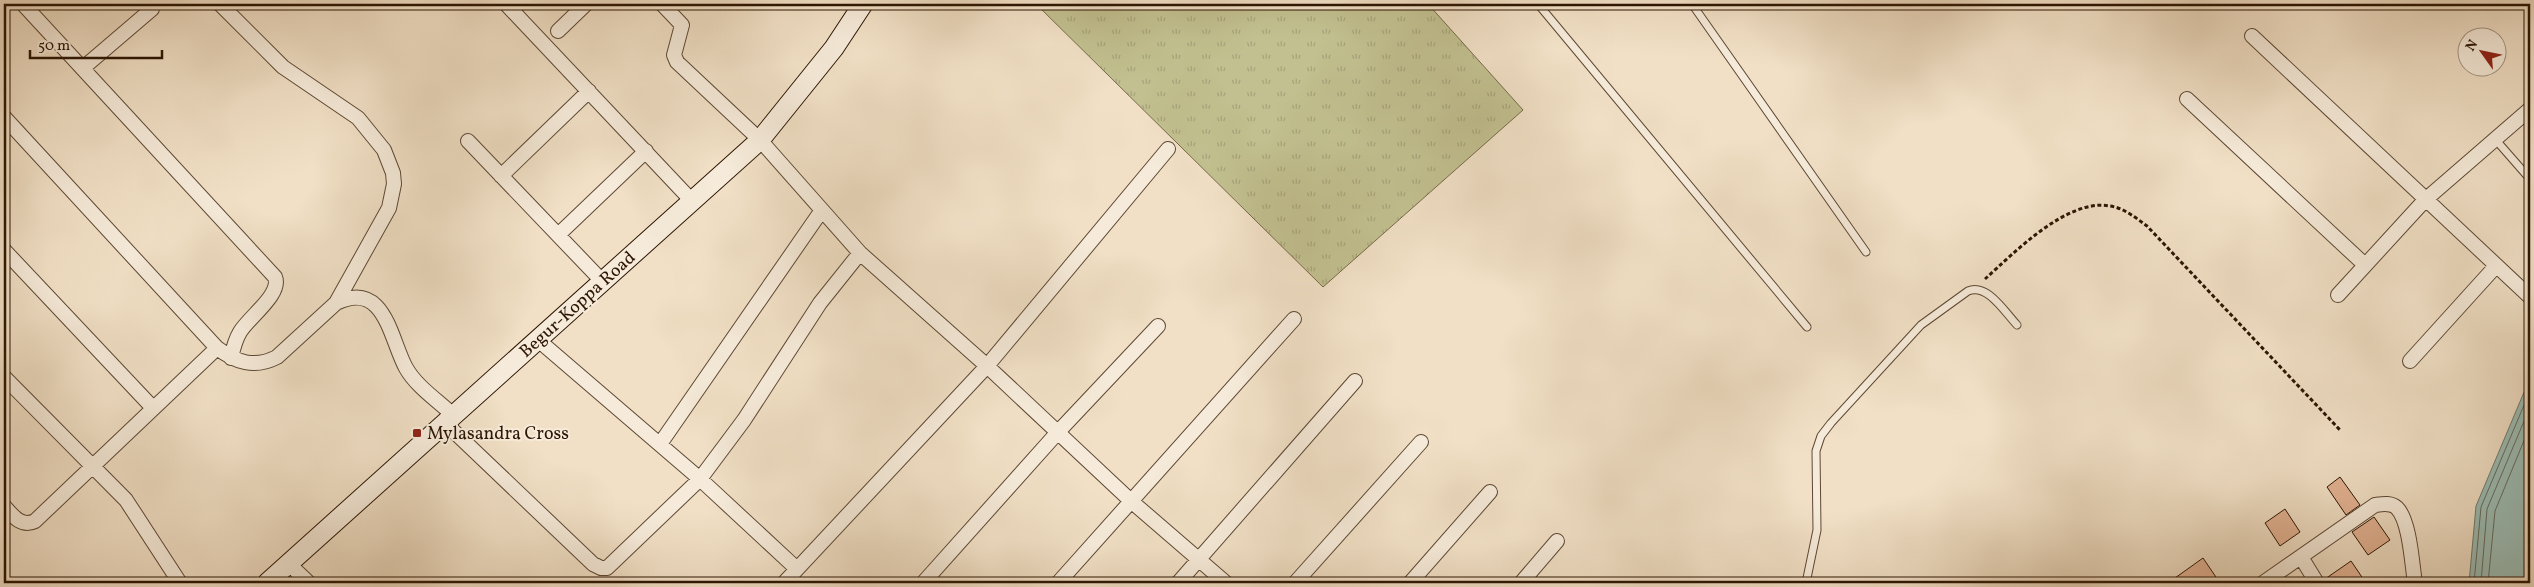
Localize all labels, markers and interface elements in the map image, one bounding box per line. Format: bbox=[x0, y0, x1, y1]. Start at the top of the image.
scale bar bbox=[30, 28, 162, 60]
north arrow bbox=[2456, 28, 2506, 78]
text: 50 m bbox=[38, 36, 70, 57]
text: N bbox=[2462, 36, 2483, 55]
street label: Begur-Koppa Road bbox=[514, 246, 642, 364]
place label: Mylasandra Cross bbox=[427, 422, 569, 447]
marker: Mylasandra Cross bbox=[411, 427, 423, 439]

